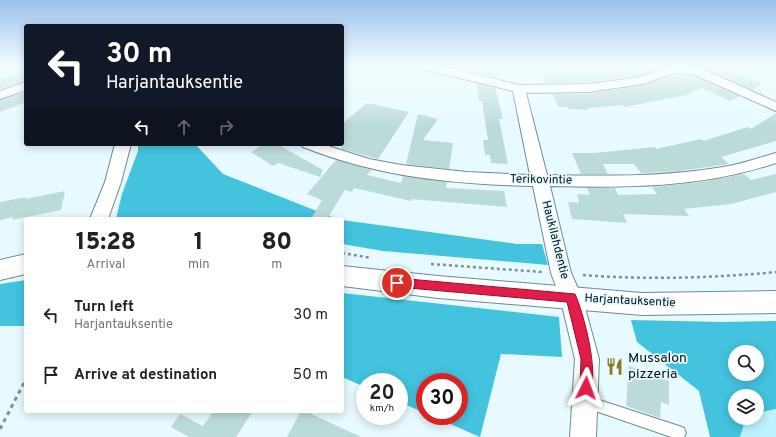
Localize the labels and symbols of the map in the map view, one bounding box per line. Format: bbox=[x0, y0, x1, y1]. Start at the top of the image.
street label: Terikovintie bbox=[510, 171, 572, 189]
street label: Haukilahdentie bbox=[537, 199, 573, 281]
pin bbox=[380, 266, 414, 300]
street label: Harjantauksentie bbox=[584, 291, 676, 311]
place label: Mussalon pizzeria bbox=[628, 350, 687, 383]
restaurant icon: Mussalon pizzeria bbox=[605, 356, 625, 376]
position arrow bbox=[565, 367, 607, 409]
speed limit sign: 30 bbox=[416, 373, 468, 425]

